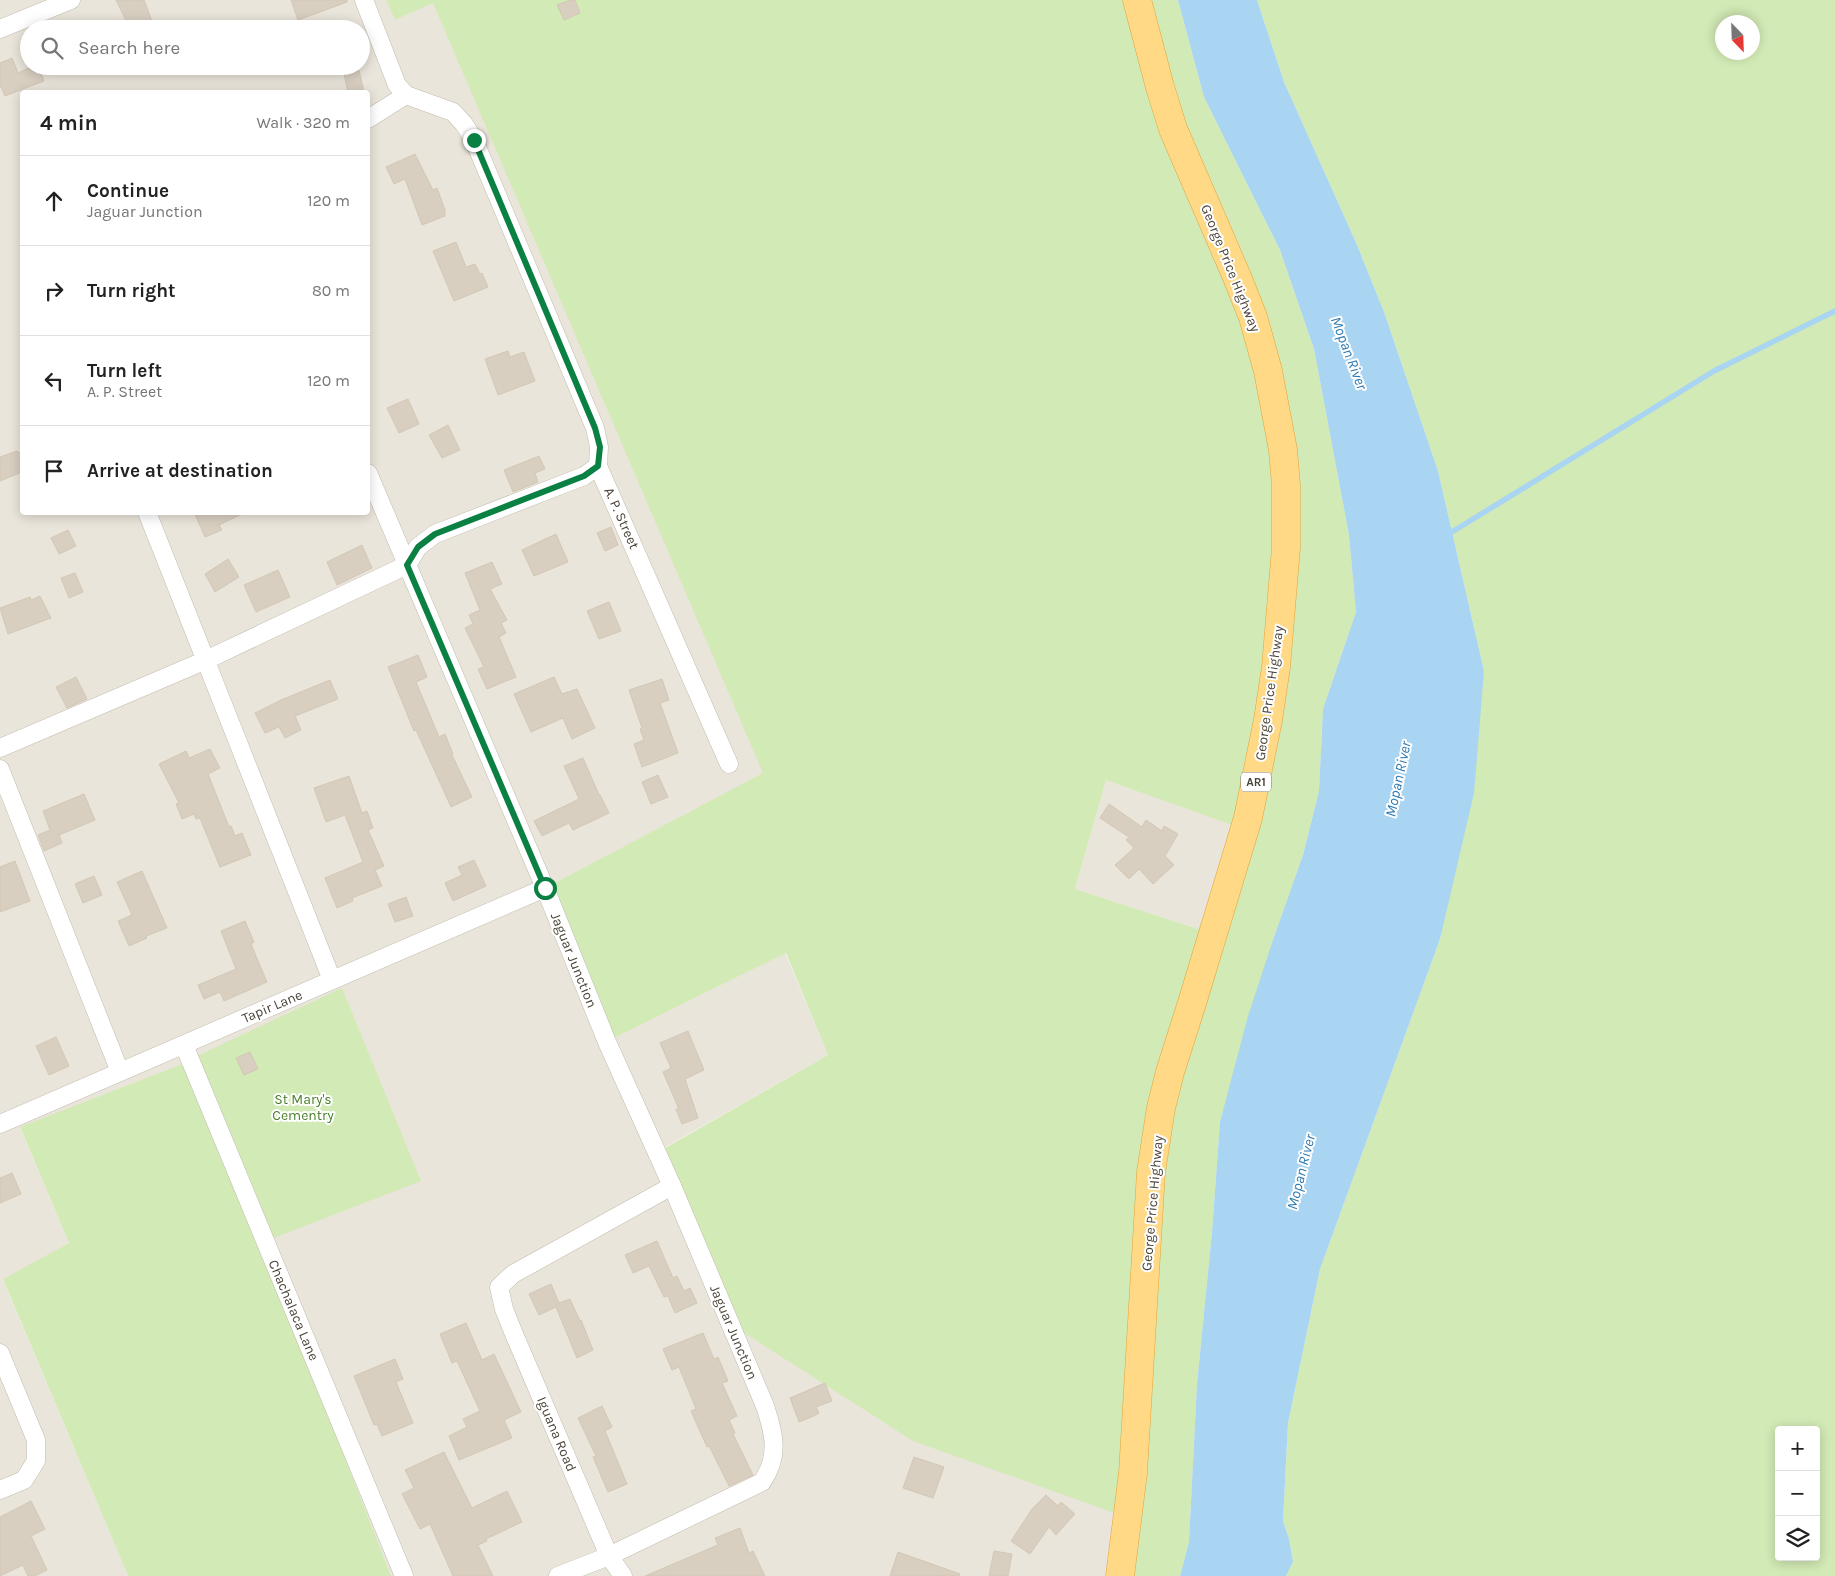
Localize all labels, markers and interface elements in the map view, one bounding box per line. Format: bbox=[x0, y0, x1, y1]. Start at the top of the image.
north arrow bbox=[1715, 15, 1760, 60]
search box bbox=[20, 20, 370, 75]
icon: search bbox=[38, 34, 66, 62]
text: Search here bbox=[78, 37, 180, 59]
text: 4 min bbox=[40, 111, 98, 135]
text: Walk · 320 m bbox=[256, 113, 350, 132]
route end bbox=[463, 129, 486, 152]
text: Continue bbox=[87, 180, 169, 202]
icon: ahead bbox=[40, 187, 68, 215]
text: 120 m bbox=[307, 191, 350, 210]
text: Jaguar Junction bbox=[87, 202, 203, 221]
street label: George Price Highway bbox=[1197, 202, 1264, 335]
icon: right bbox=[40, 277, 68, 305]
text: Turn right bbox=[87, 280, 176, 302]
text: 80 m bbox=[312, 281, 350, 300]
water label: Mopan River bbox=[1327, 314, 1371, 393]
text: Turn left bbox=[87, 360, 162, 382]
icon: left bbox=[40, 367, 68, 395]
text: 120 m bbox=[307, 371, 350, 390]
text: A. P. Street bbox=[87, 382, 162, 401]
icon: arrive bbox=[40, 457, 68, 485]
text: Arrive at destination bbox=[87, 460, 273, 482]
street label: A. P. Street bbox=[600, 485, 643, 552]
street label: George Price Highway bbox=[1252, 624, 1287, 762]
water label: Mopan River bbox=[1381, 739, 1415, 819]
road number: AR1 bbox=[1241, 772, 1271, 792]
route start bbox=[534, 877, 557, 900]
street label: Jaguar Junction bbox=[547, 910, 600, 1010]
street label: Tapir Lane bbox=[239, 986, 305, 1027]
park label: St Mary's Cementry bbox=[272, 1091, 334, 1124]
water label: Mopan River bbox=[1283, 1132, 1319, 1212]
street label: George Price Highway bbox=[1138, 1134, 1167, 1272]
street label: Chachalaca Lane bbox=[265, 1257, 322, 1363]
street label: Jaguar Junction bbox=[706, 1282, 761, 1382]
street label: Iguana Road bbox=[533, 1394, 580, 1474]
map controls bbox=[1775, 1426, 1820, 1561]
button: + bbox=[1775, 1426, 1820, 1471]
button: − bbox=[1775, 1471, 1820, 1516]
button: layers bbox=[1775, 1516, 1820, 1561]

